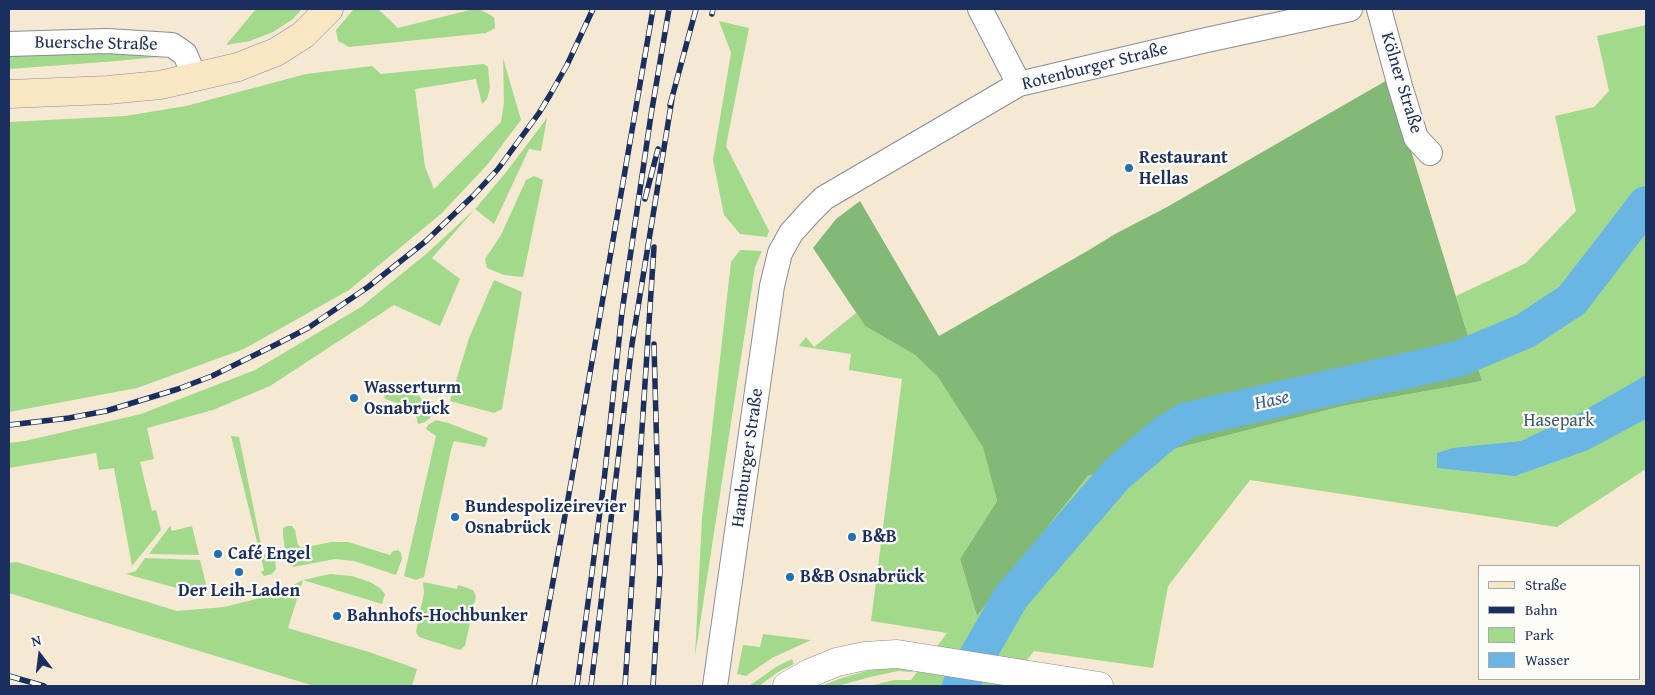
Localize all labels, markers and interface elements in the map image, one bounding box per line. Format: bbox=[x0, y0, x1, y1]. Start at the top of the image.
street label: Kölner Straße bbox=[1375, 30, 1427, 136]
street label: Buersche Straße bbox=[34, 32, 158, 56]
street label: Rotenburger Straße bbox=[1020, 38, 1170, 96]
place label: Restaurant Hellas bbox=[1139, 147, 1228, 190]
marker: Restaurant Hellas bbox=[1123, 162, 1135, 174]
place label: Wasserturm Osnabrück bbox=[364, 377, 461, 419]
water label: Hase bbox=[1252, 386, 1292, 416]
street label: Hamburger Straße bbox=[728, 387, 768, 529]
marker: Wasserturm Osnabrück bbox=[348, 392, 360, 404]
park label: Hasepark bbox=[1524, 410, 1594, 432]
place label: Bundespolizeirevier Osnabrück bbox=[465, 496, 627, 538]
marker: Bundespolizeirevier Osnabrück bbox=[449, 511, 461, 523]
place label: B&B bbox=[862, 526, 897, 548]
marker: B&B bbox=[846, 531, 858, 543]
place label: Café Engel bbox=[228, 543, 311, 565]
marker: Café Engel bbox=[212, 548, 224, 560]
legend bbox=[1478, 565, 1640, 680]
marker: Der Leih-Laden bbox=[233, 566, 245, 578]
place label: B&B Osnabrück bbox=[800, 566, 924, 588]
marker: B&B Osnabrück bbox=[784, 571, 796, 583]
text: Straße bbox=[1525, 574, 1567, 595]
place label: Der Leih-Laden bbox=[178, 580, 300, 602]
text: Bahn bbox=[1525, 599, 1557, 620]
place label: Bahnhofs-Hochbunker bbox=[347, 605, 528, 627]
marker: Bahnhofs-Hochbunker bbox=[331, 610, 343, 622]
text: Park bbox=[1525, 624, 1554, 645]
north arrow bbox=[15, 630, 65, 680]
text: N bbox=[29, 630, 43, 651]
text: Wasser bbox=[1525, 649, 1569, 670]

